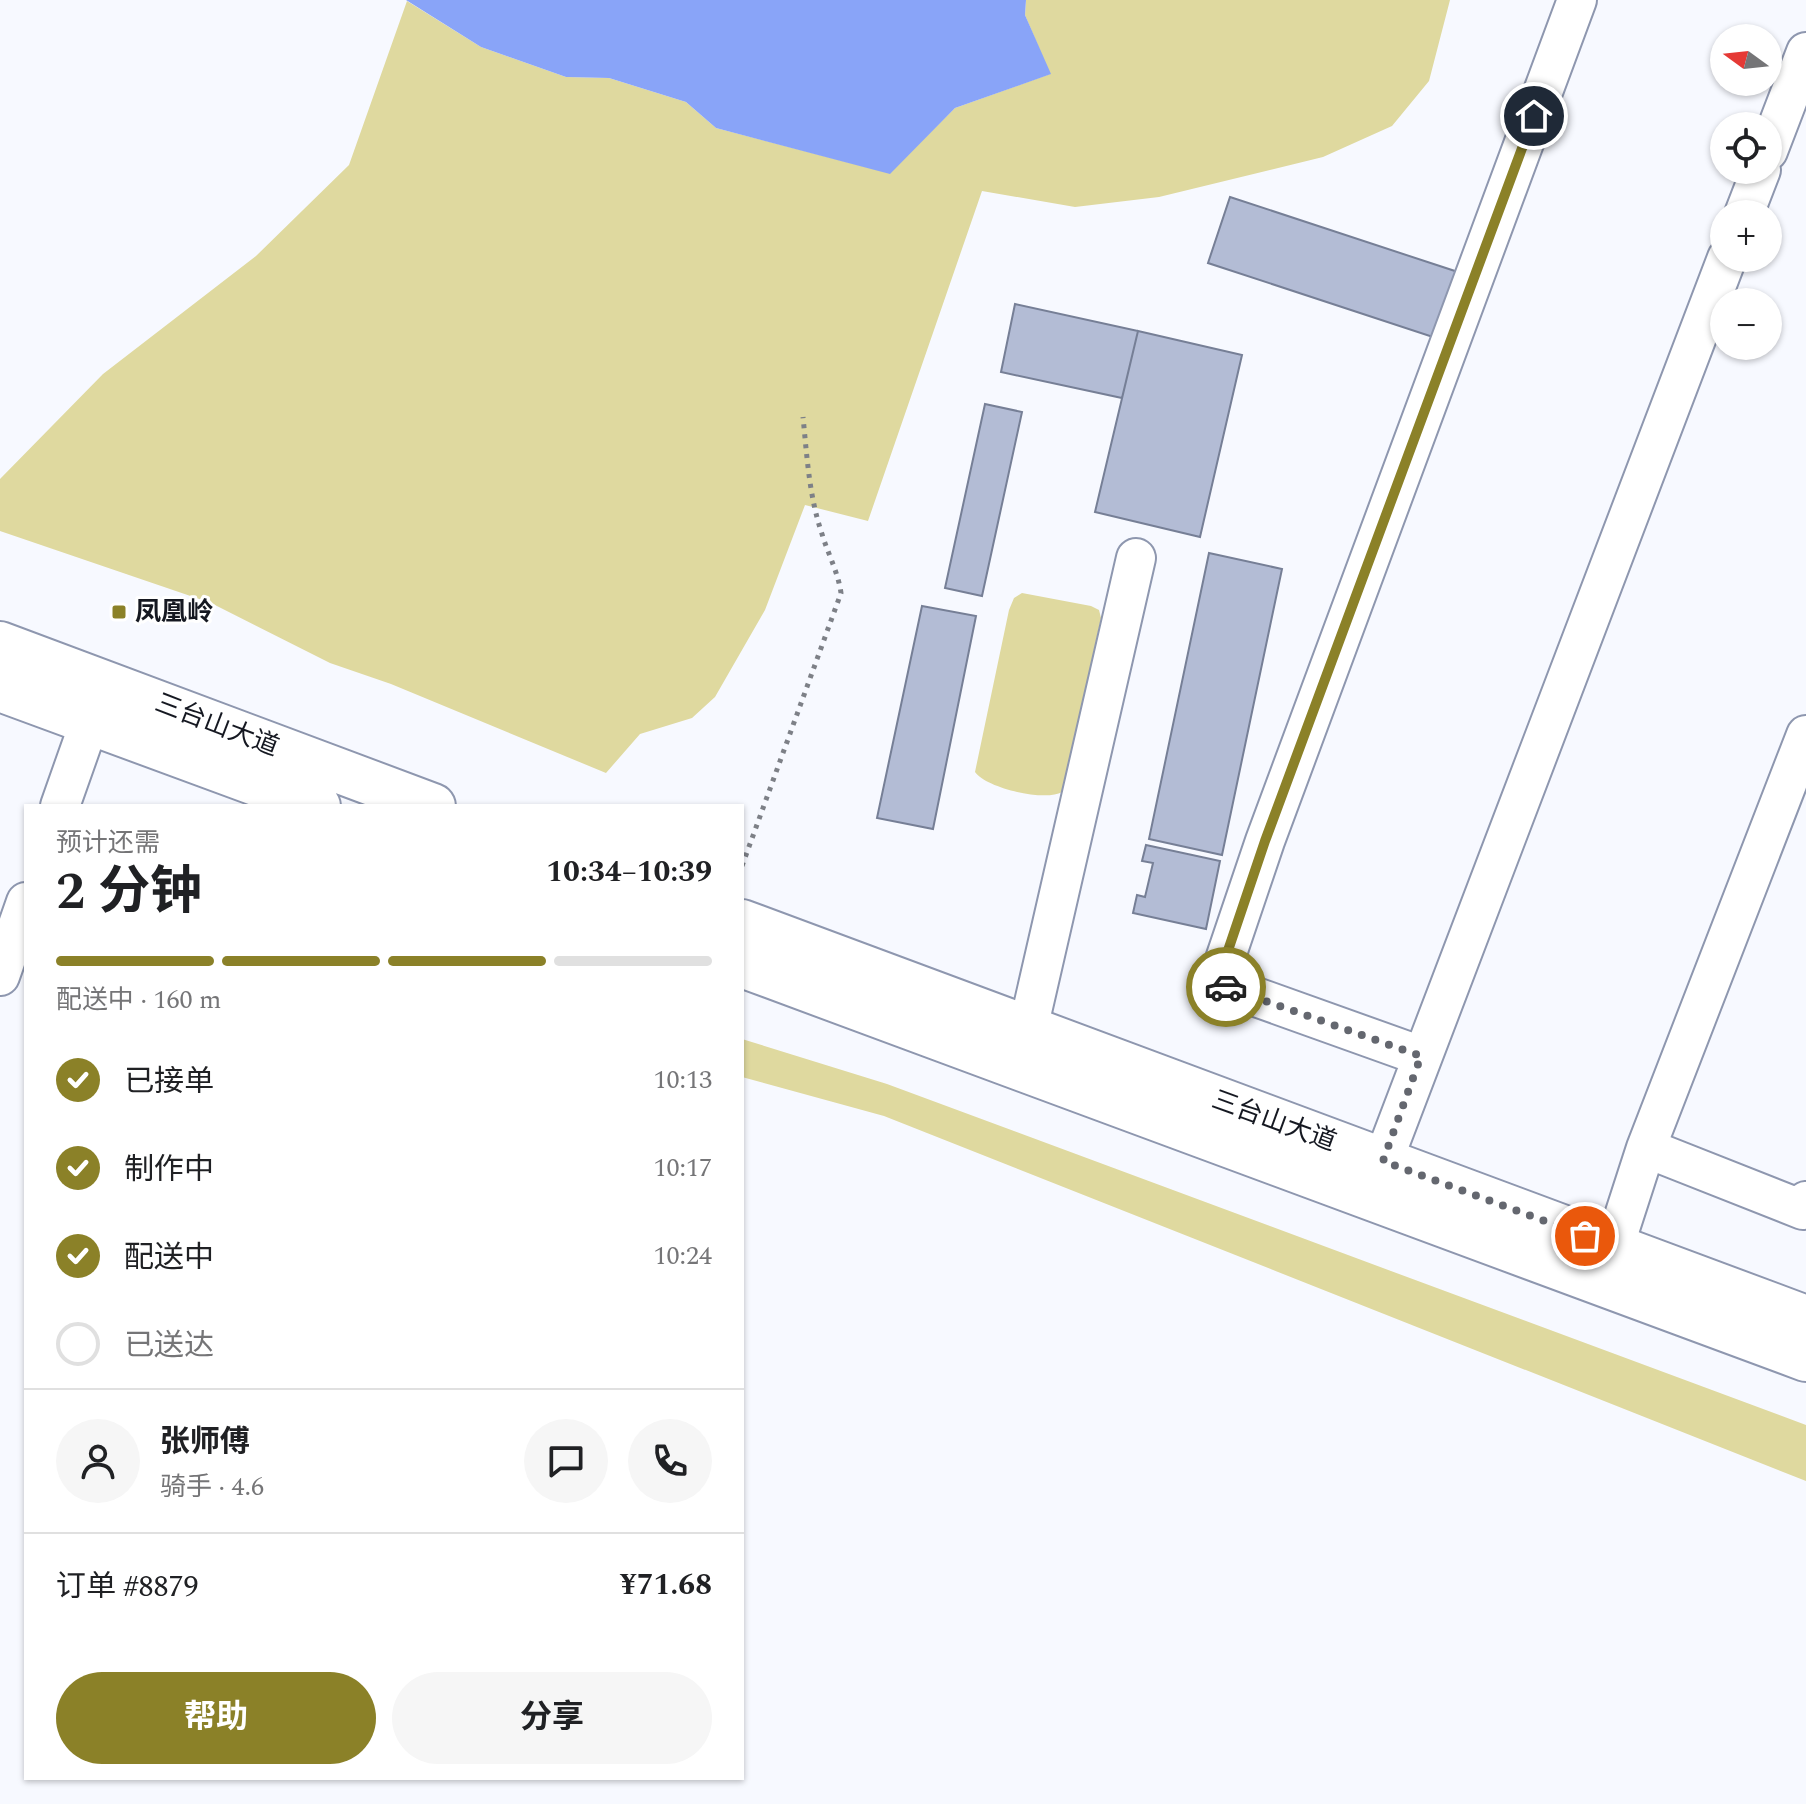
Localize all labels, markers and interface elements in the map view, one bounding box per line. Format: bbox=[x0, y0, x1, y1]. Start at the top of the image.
north arrow bbox=[1710, 24, 1782, 96]
map controls bbox=[1710, 24, 1782, 360]
pin bbox=[1500, 82, 1568, 150]
icon: home bbox=[1512, 94, 1556, 138]
button: locate bbox=[1710, 112, 1782, 184]
button: + bbox=[1710, 200, 1782, 272]
button: − bbox=[1710, 288, 1782, 360]
place label: 凤凰岭 bbox=[135, 592, 213, 632]
marker: 凤凰岭 bbox=[110, 603, 128, 621]
street label: 三台山大道 bbox=[149, 683, 285, 767]
text: 预计还需 bbox=[56, 823, 160, 863]
text: 10:34–10:39 bbox=[546, 849, 712, 895]
text: 2 分钟 bbox=[56, 853, 202, 932]
courier bbox=[1186, 947, 1266, 1027]
icon: car bbox=[1204, 965, 1248, 1009]
text: 配送中 · 160 m bbox=[56, 980, 221, 1020]
icon: check bbox=[56, 1058, 100, 1102]
text: 已接单 bbox=[124, 1059, 214, 1105]
text: 10:13 bbox=[653, 1060, 712, 1100]
street label: 三台山大道 bbox=[1206, 1080, 1342, 1162]
icon: check bbox=[56, 1146, 100, 1190]
text: 制作中 bbox=[124, 1147, 214, 1193]
text: 10:17 bbox=[653, 1148, 712, 1188]
pin bbox=[1551, 1202, 1619, 1270]
icon: bag bbox=[1563, 1214, 1607, 1258]
icon: check bbox=[56, 1234, 100, 1278]
text: 配送中 bbox=[124, 1235, 214, 1281]
text: 10:24 bbox=[653, 1236, 712, 1276]
text: 已送达 bbox=[124, 1323, 214, 1369]
button: person bbox=[56, 1419, 140, 1503]
text: 张师傅 bbox=[160, 1419, 250, 1465]
button: chat bbox=[524, 1419, 608, 1503]
button: phone bbox=[628, 1419, 712, 1503]
text: 骑手 · 4.6 bbox=[160, 1467, 264, 1507]
text: ¥71.68 bbox=[620, 1562, 712, 1608]
text: 订单 #8879 bbox=[56, 1564, 199, 1610]
button: 帮助 bbox=[56, 1672, 376, 1764]
button: 分享 bbox=[392, 1672, 712, 1764]

